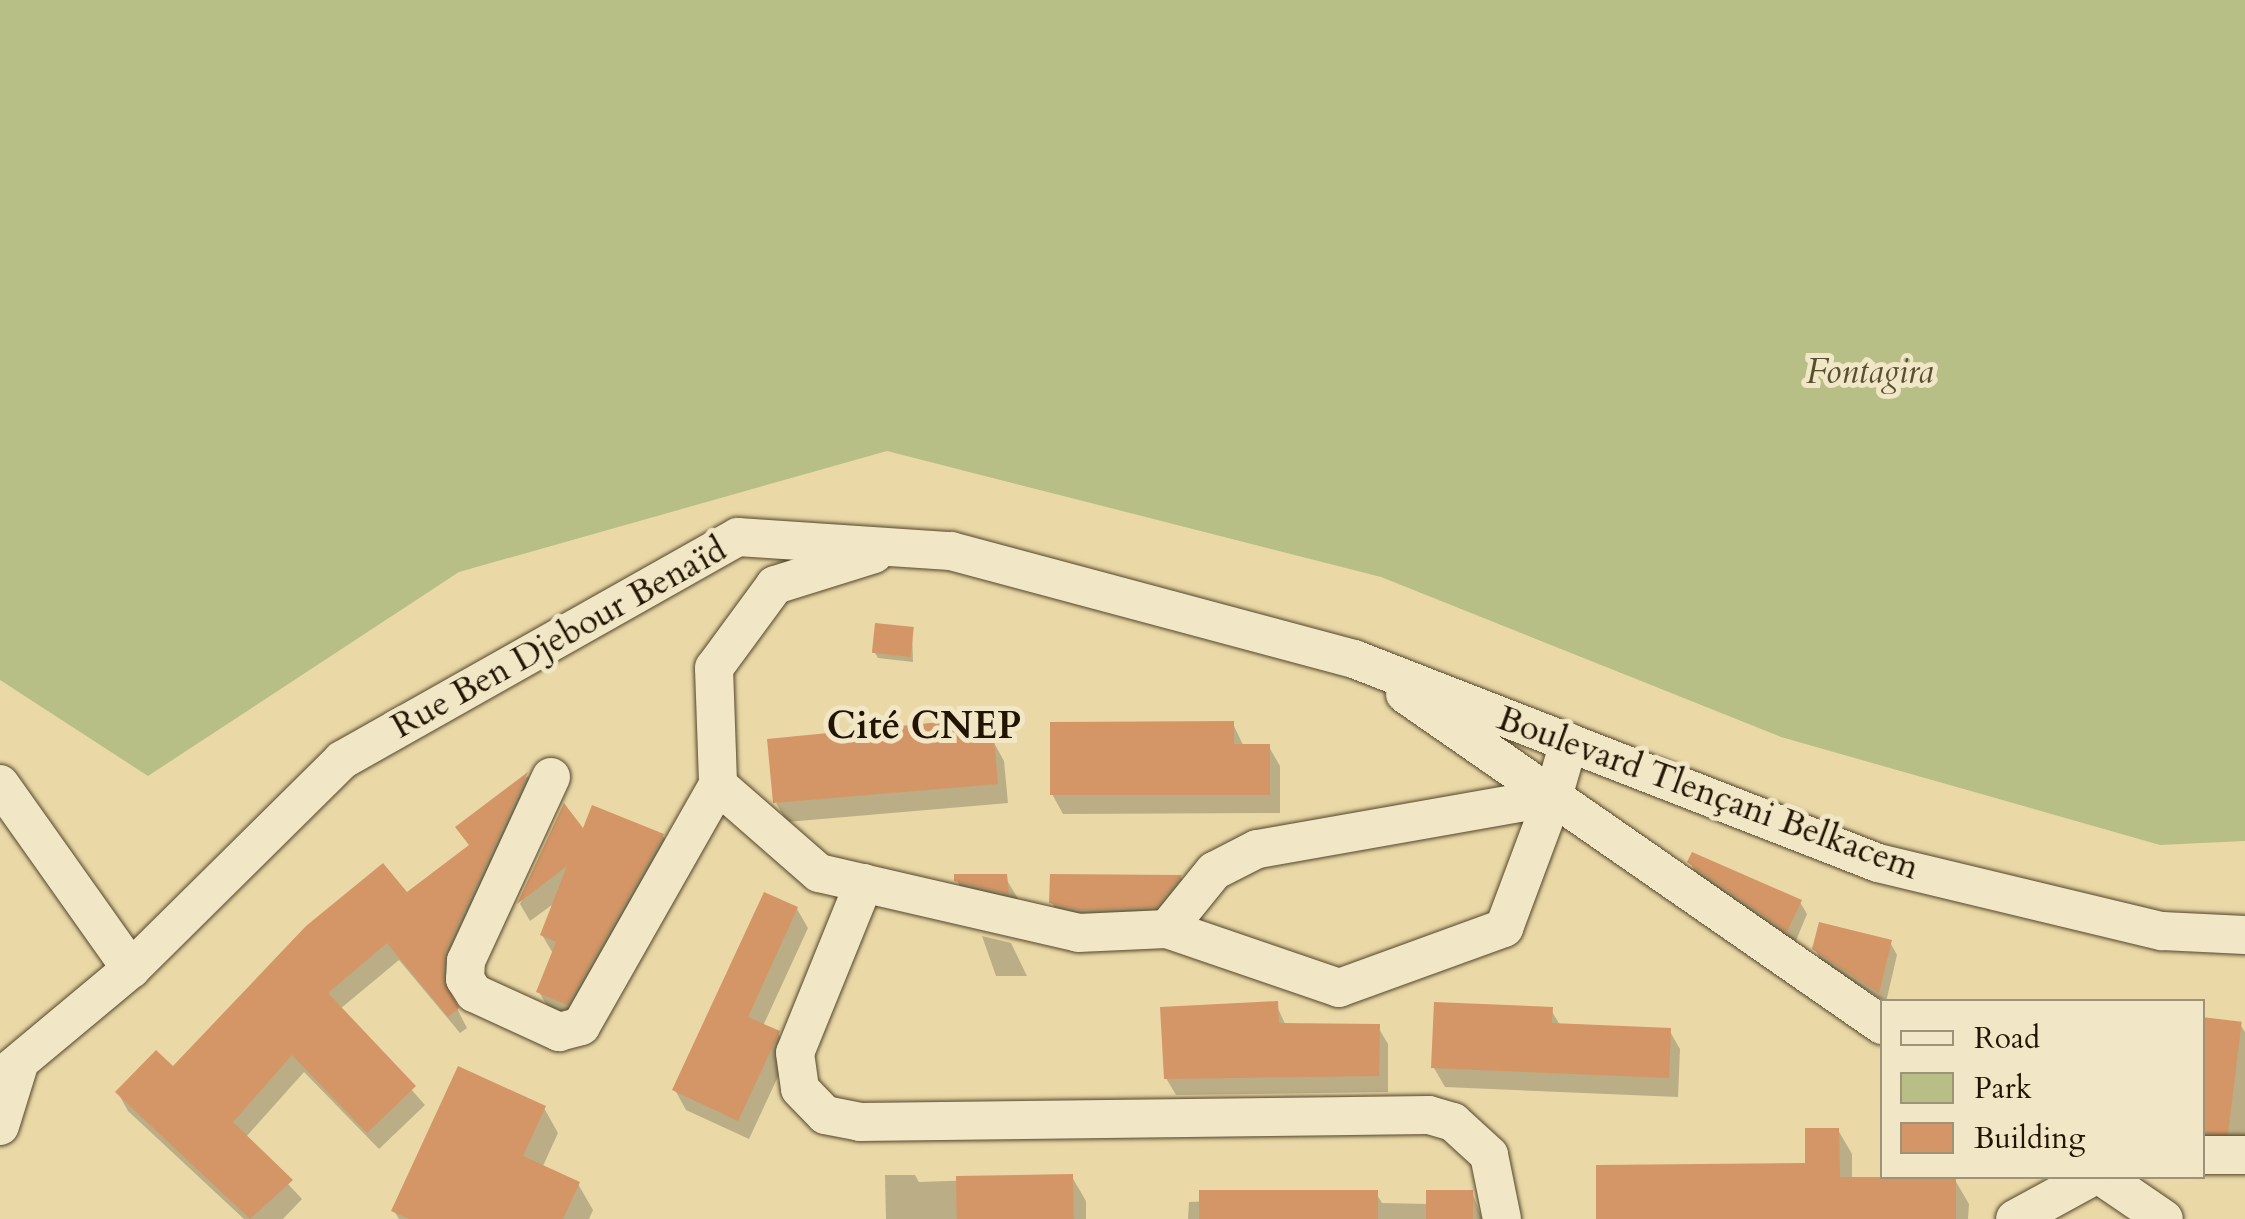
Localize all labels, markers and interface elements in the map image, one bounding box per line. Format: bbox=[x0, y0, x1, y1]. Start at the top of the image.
park label: Fontagira bbox=[1806, 351, 1934, 393]
street label: Rue Ben Djebour Benaïd bbox=[384, 528, 734, 748]
street label: Boulevard Tlençani Belkacem bbox=[1492, 697, 1924, 889]
district label: Cité CNEP bbox=[827, 704, 1021, 750]
legend bbox=[1880, 999, 2205, 1179]
text: Road bbox=[1974, 1018, 2040, 1059]
text: Park bbox=[1974, 1068, 2032, 1109]
text: Building bbox=[1974, 1118, 2085, 1159]

